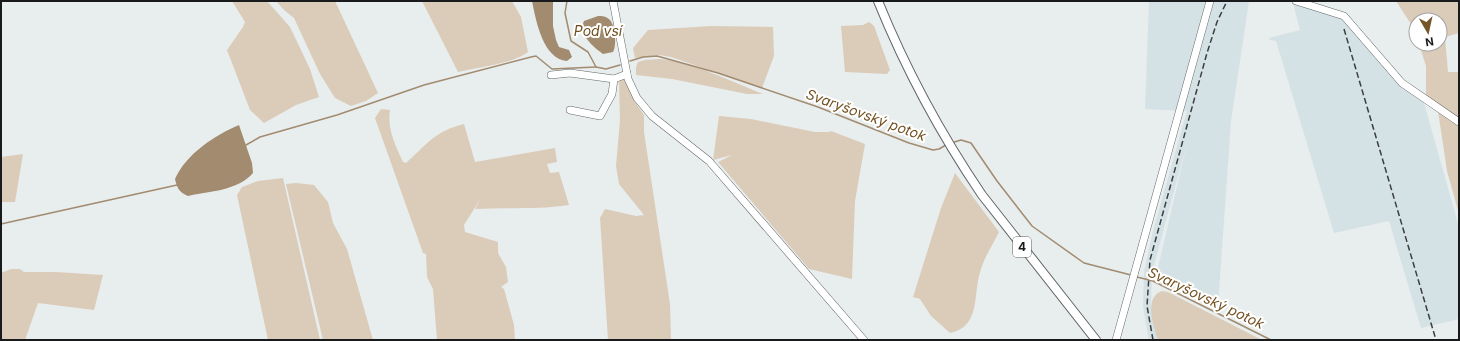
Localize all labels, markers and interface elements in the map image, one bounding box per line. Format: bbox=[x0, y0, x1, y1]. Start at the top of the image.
north arrow bbox=[1408, 12, 1448, 52]
water label: Pod vsí bbox=[574, 22, 624, 39]
text: N bbox=[1424, 34, 1435, 49]
water label: Svaryšovský potok bbox=[804, 85, 929, 144]
road number: 4 bbox=[1013, 237, 1031, 257]
water label: Svaryšovský potok bbox=[1145, 263, 1267, 332]

